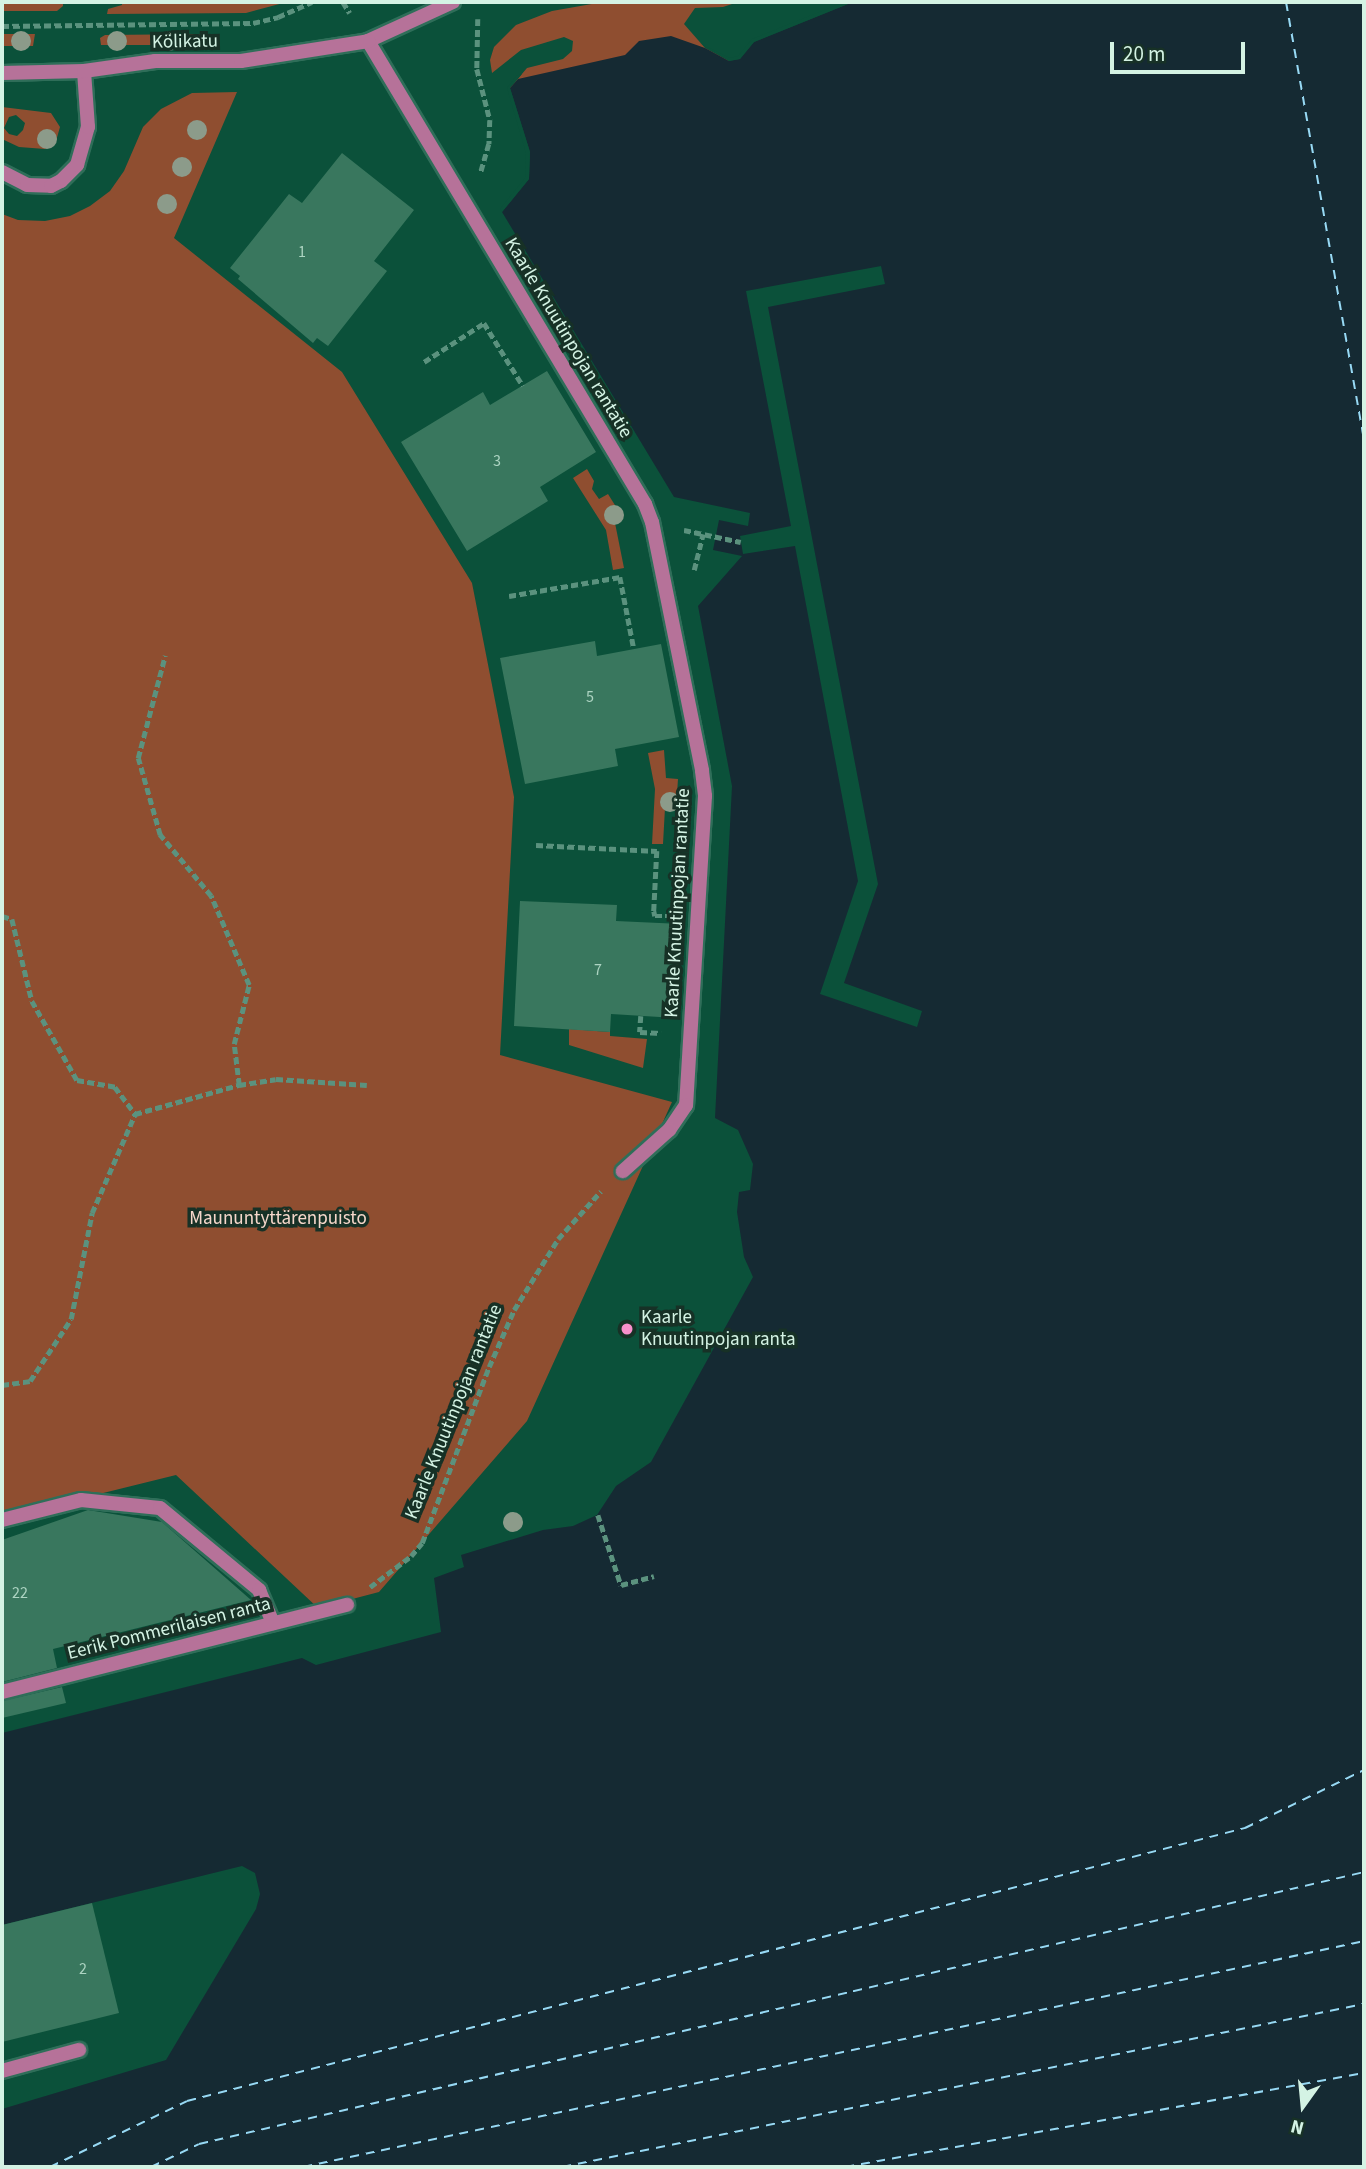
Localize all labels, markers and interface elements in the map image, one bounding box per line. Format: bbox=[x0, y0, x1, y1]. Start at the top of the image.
scale bar bbox=[1114, 28, 1249, 72]
street label: Kölikatu bbox=[152, 30, 218, 54]
text: 20 m bbox=[1123, 39, 1165, 69]
street label: Kaarle Knuutinpojan rantatie bbox=[499, 234, 637, 442]
house number: 1 bbox=[298, 242, 306, 262]
house number: 3 bbox=[493, 451, 501, 471]
house number: 5 bbox=[586, 687, 594, 707]
street label: Kaarle Knuutinpojan rantatie bbox=[661, 788, 695, 1018]
house number: 7 bbox=[594, 960, 602, 980]
park label: Maununtyttärenpuisto bbox=[189, 1208, 367, 1230]
street label: Kaarle Knuutinpojan rantatie bbox=[400, 1301, 508, 1523]
place label: Kaarle Knuutinpojan ranta bbox=[641, 1307, 796, 1351]
marker: Kaarle Knuutinpojan ranta bbox=[619, 1321, 635, 1337]
house number: 22 bbox=[12, 1583, 28, 1603]
street label: Eerik Pommerilaisen ranta bbox=[65, 1593, 273, 1665]
house number: 2 bbox=[79, 1959, 87, 1979]
north arrow bbox=[1268, 2071, 1338, 2141]
text: N bbox=[1288, 2112, 1307, 2141]

